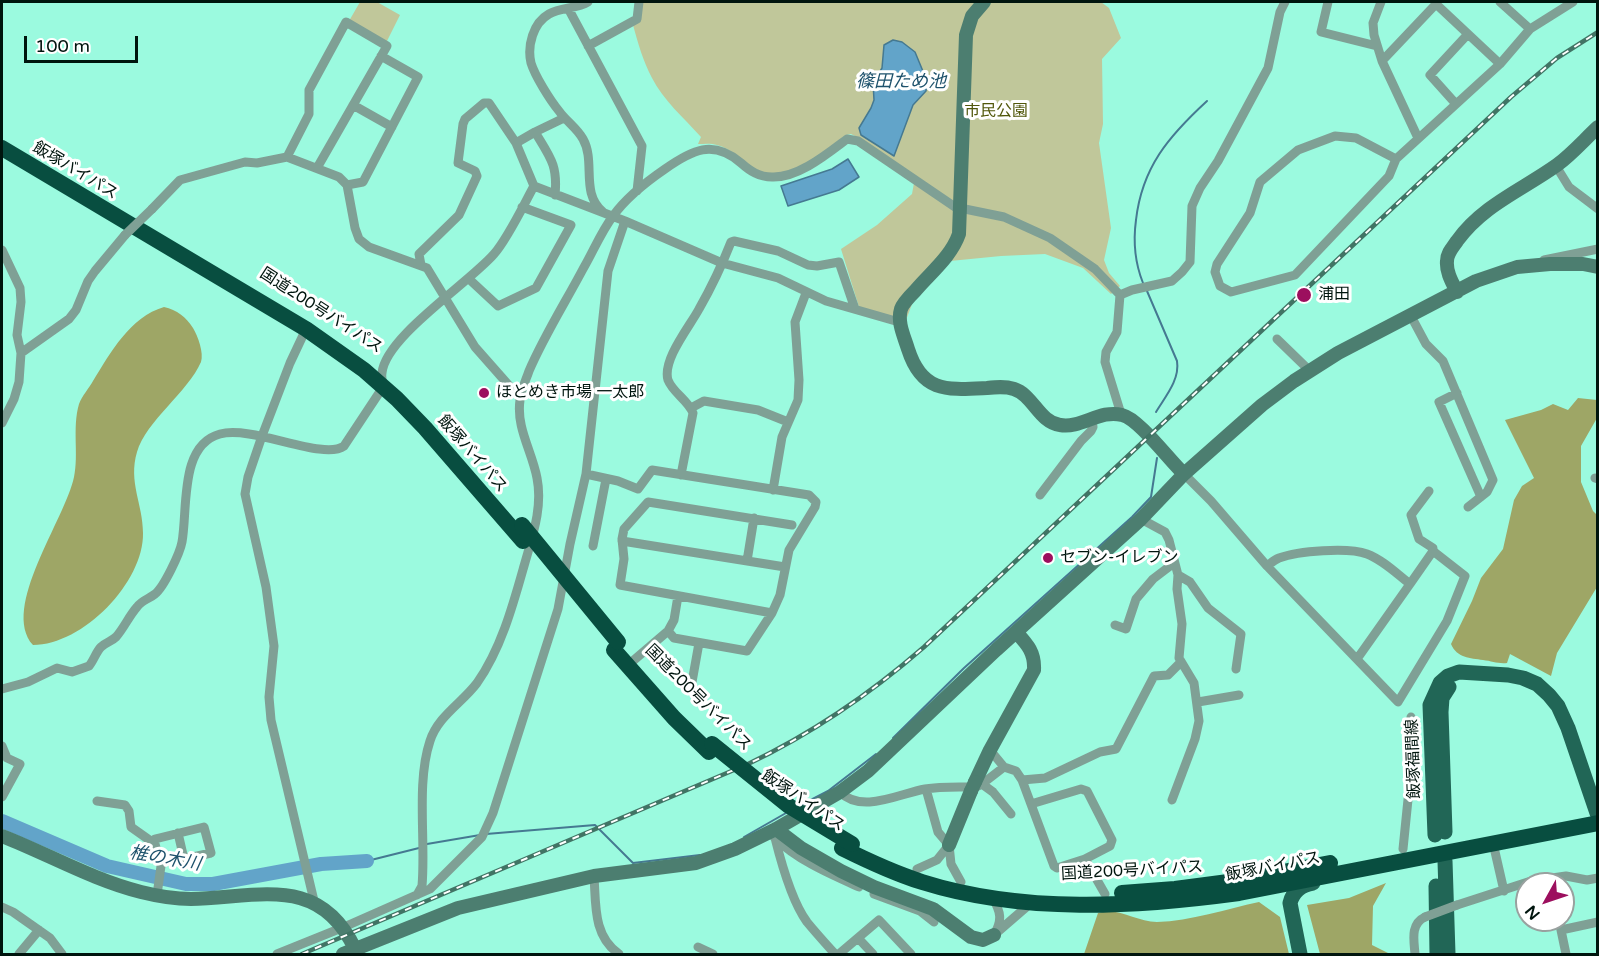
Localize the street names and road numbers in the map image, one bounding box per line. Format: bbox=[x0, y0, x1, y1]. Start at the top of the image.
street label: 飯塚バイパス bbox=[29, 138, 121, 204]
street label: 国道200号バイパス bbox=[256, 264, 386, 358]
street label: 飯塚バイパス bbox=[433, 411, 511, 497]
street label: 国道200号バイパス bbox=[641, 641, 755, 755]
street label: 飯塚福間線 bbox=[1403, 719, 1425, 799]
street label: 飯塚バイパス bbox=[758, 766, 848, 836]
street label: 飯塚バイパス bbox=[1224, 848, 1322, 886]
street label: 国道200号バイパス bbox=[1061, 858, 1203, 884]

